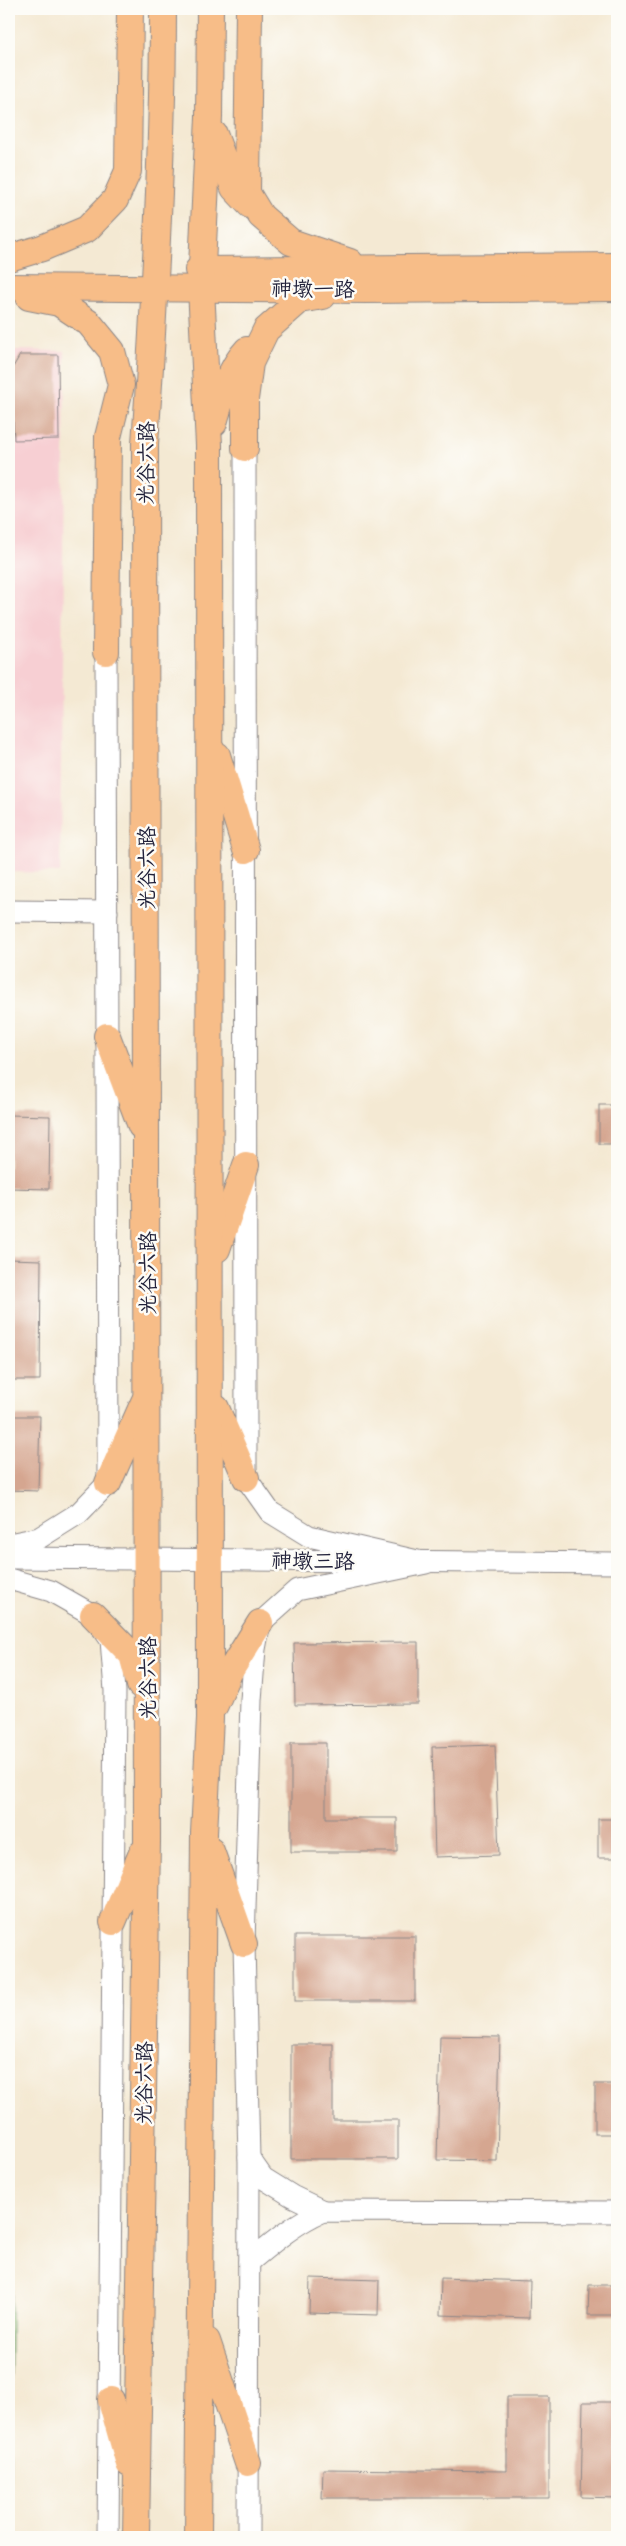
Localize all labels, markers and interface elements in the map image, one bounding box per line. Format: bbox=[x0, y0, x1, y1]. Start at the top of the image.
street label: 神墩一路 bbox=[271, 275, 355, 303]
street label: 光谷六路 bbox=[132, 421, 160, 505]
street label: 光谷六路 bbox=[134, 826, 160, 910]
street label: 光谷六路 bbox=[135, 1231, 161, 1315]
street label: 神墩三路 bbox=[271, 1547, 355, 1575]
street label: 光谷六路 bbox=[135, 1636, 161, 1720]
street label: 光谷六路 bbox=[130, 2041, 158, 2125]

